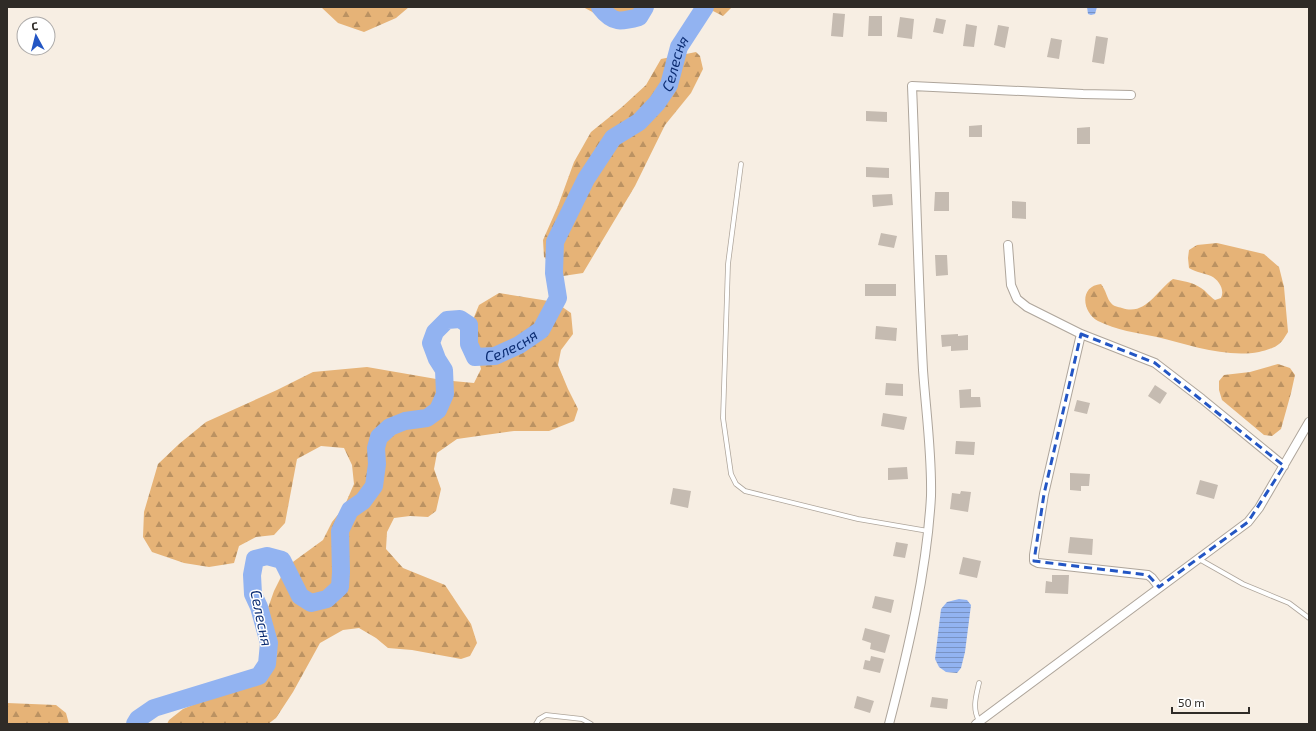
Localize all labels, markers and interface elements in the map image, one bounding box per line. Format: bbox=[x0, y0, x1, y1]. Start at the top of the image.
north arrow bbox=[16, 16, 56, 56]
text: С bbox=[31, 19, 39, 32]
water label: Селесня bbox=[657, 32, 692, 95]
water label: Селесня bbox=[484, 325, 541, 364]
water label: Селесня bbox=[247, 588, 277, 648]
scale bar bbox=[1172, 689, 1249, 715]
text: 50 m bbox=[1178, 695, 1205, 709]

